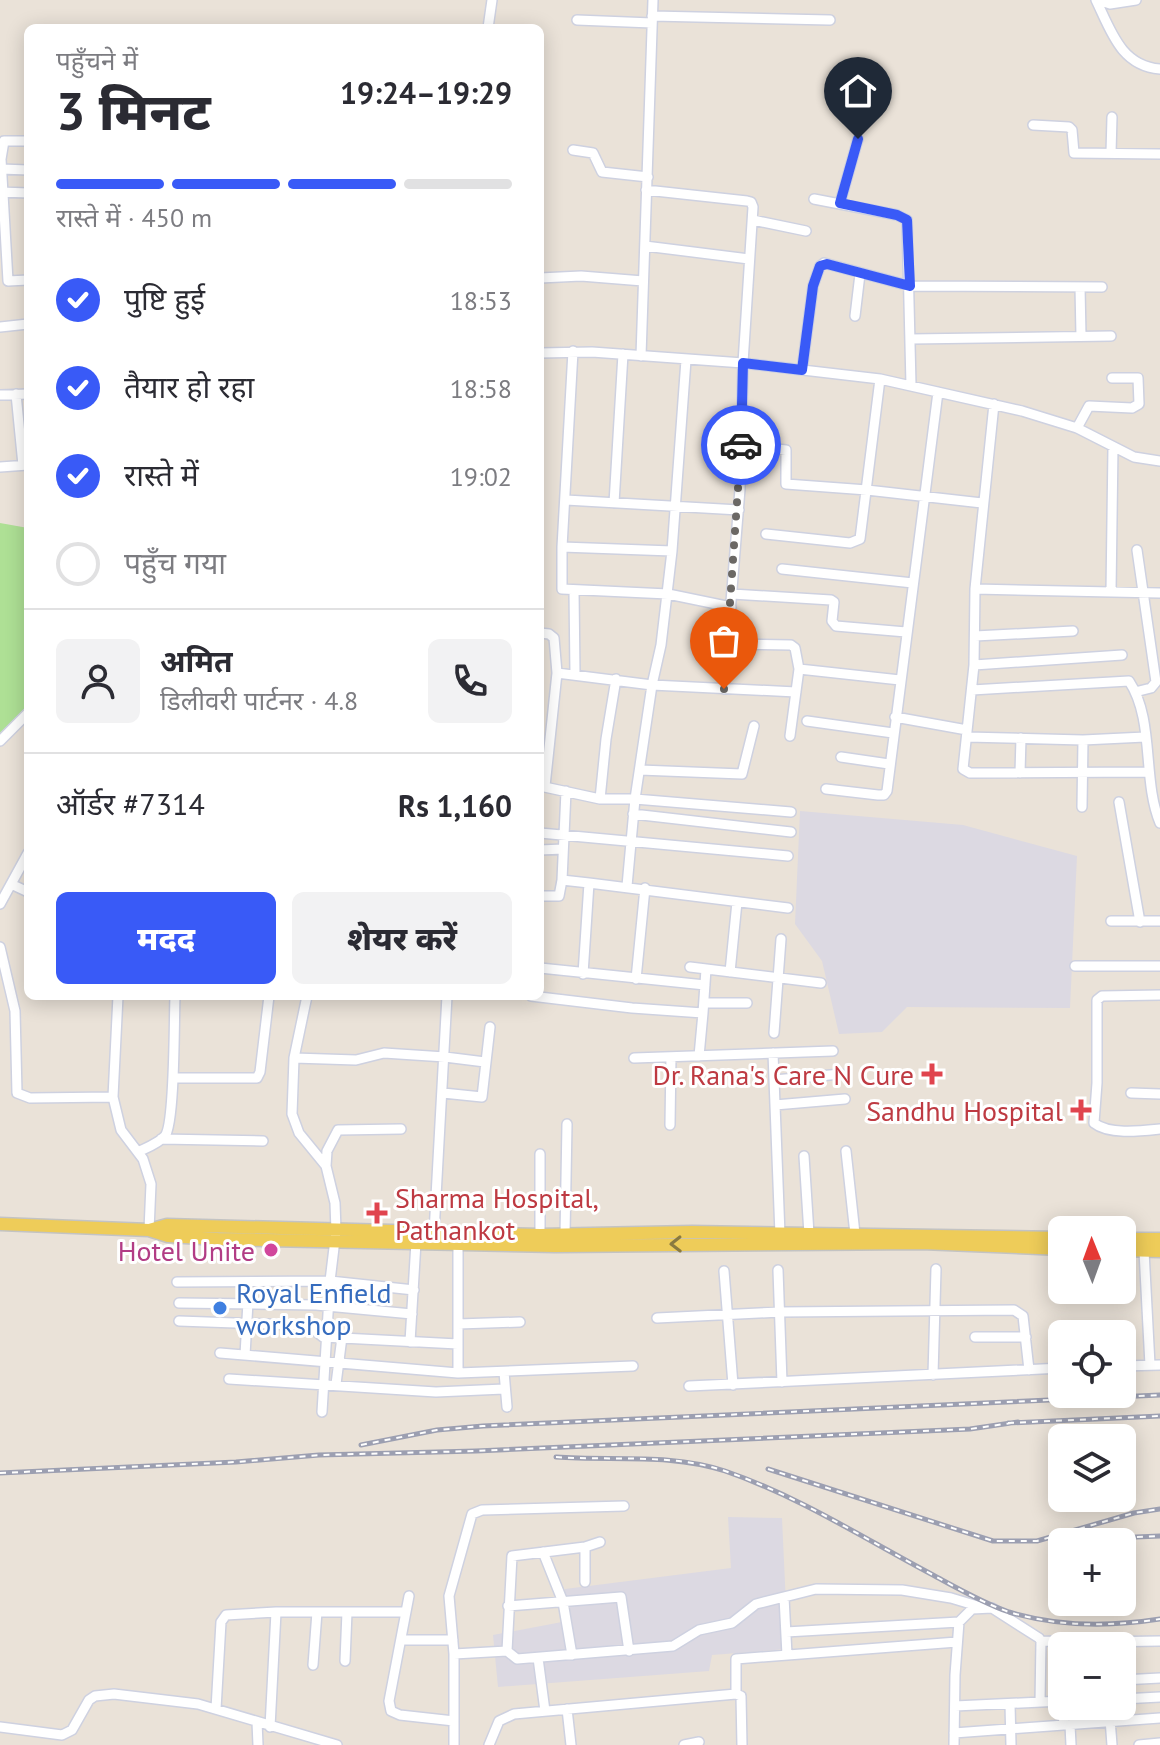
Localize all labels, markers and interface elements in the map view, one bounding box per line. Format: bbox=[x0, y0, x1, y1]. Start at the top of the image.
text: पहुँचने में bbox=[56, 44, 138, 77]
pin bbox=[824, 57, 892, 139]
icon: home bbox=[836, 69, 880, 113]
text: 19:24–19:29 bbox=[340, 73, 512, 112]
text: 3 मिनट bbox=[56, 77, 211, 144]
text: रास्ते में · 450 m bbox=[56, 201, 212, 234]
icon: check bbox=[56, 278, 100, 322]
text: पुष्टि हुई bbox=[124, 279, 205, 318]
text: 18:53 bbox=[450, 284, 512, 317]
icon: check bbox=[56, 366, 100, 410]
text: तैयार हो रहा bbox=[124, 367, 254, 406]
text: 18:58 bbox=[450, 372, 512, 405]
courier bbox=[701, 405, 781, 485]
icon: car bbox=[719, 423, 763, 467]
icon: check bbox=[56, 454, 100, 498]
text: रास्ते में bbox=[124, 455, 199, 494]
text: 19:02 bbox=[450, 460, 512, 493]
text: पहुँच गया bbox=[124, 543, 226, 582]
pin bbox=[690, 607, 758, 689]
icon: bag bbox=[702, 619, 746, 663]
button: person bbox=[56, 639, 140, 723]
button: phone bbox=[428, 639, 512, 723]
text: अमित bbox=[160, 641, 233, 680]
text: डिलीवरी पार्टनर · 4.8 bbox=[160, 684, 358, 717]
text: ऑर्डर #7314 bbox=[56, 784, 205, 823]
text: Rs 1,160 bbox=[398, 786, 512, 825]
button: मदद bbox=[56, 892, 276, 984]
button: शेयर करें bbox=[292, 892, 512, 984]
place label: Dr. Rana's Care N Cure bbox=[652, 1056, 914, 1093]
marker: Dr. Rana's Care N Cure bbox=[921, 1063, 943, 1085]
place label: Sandhu Hospital bbox=[866, 1092, 1063, 1129]
marker: Sandhu Hospital bbox=[1070, 1099, 1092, 1121]
place label: Sharma Hospital, Pathankot bbox=[395, 1179, 599, 1248]
marker: Sharma Hospital, Pathankot bbox=[366, 1202, 388, 1224]
north arrow bbox=[1048, 1216, 1136, 1304]
map controls bbox=[1048, 1216, 1136, 1720]
place label: Hotel Unite bbox=[118, 1232, 255, 1269]
one-way arrow bbox=[669, 1236, 682, 1253]
marker: Hotel Unite bbox=[262, 1241, 280, 1259]
place label: Royal Enfield workshop bbox=[236, 1274, 392, 1343]
marker: Royal Enfield workshop bbox=[211, 1299, 229, 1317]
button: locate bbox=[1048, 1320, 1136, 1408]
button: layers bbox=[1048, 1424, 1136, 1512]
button: + bbox=[1048, 1528, 1136, 1616]
button: − bbox=[1048, 1632, 1136, 1720]

